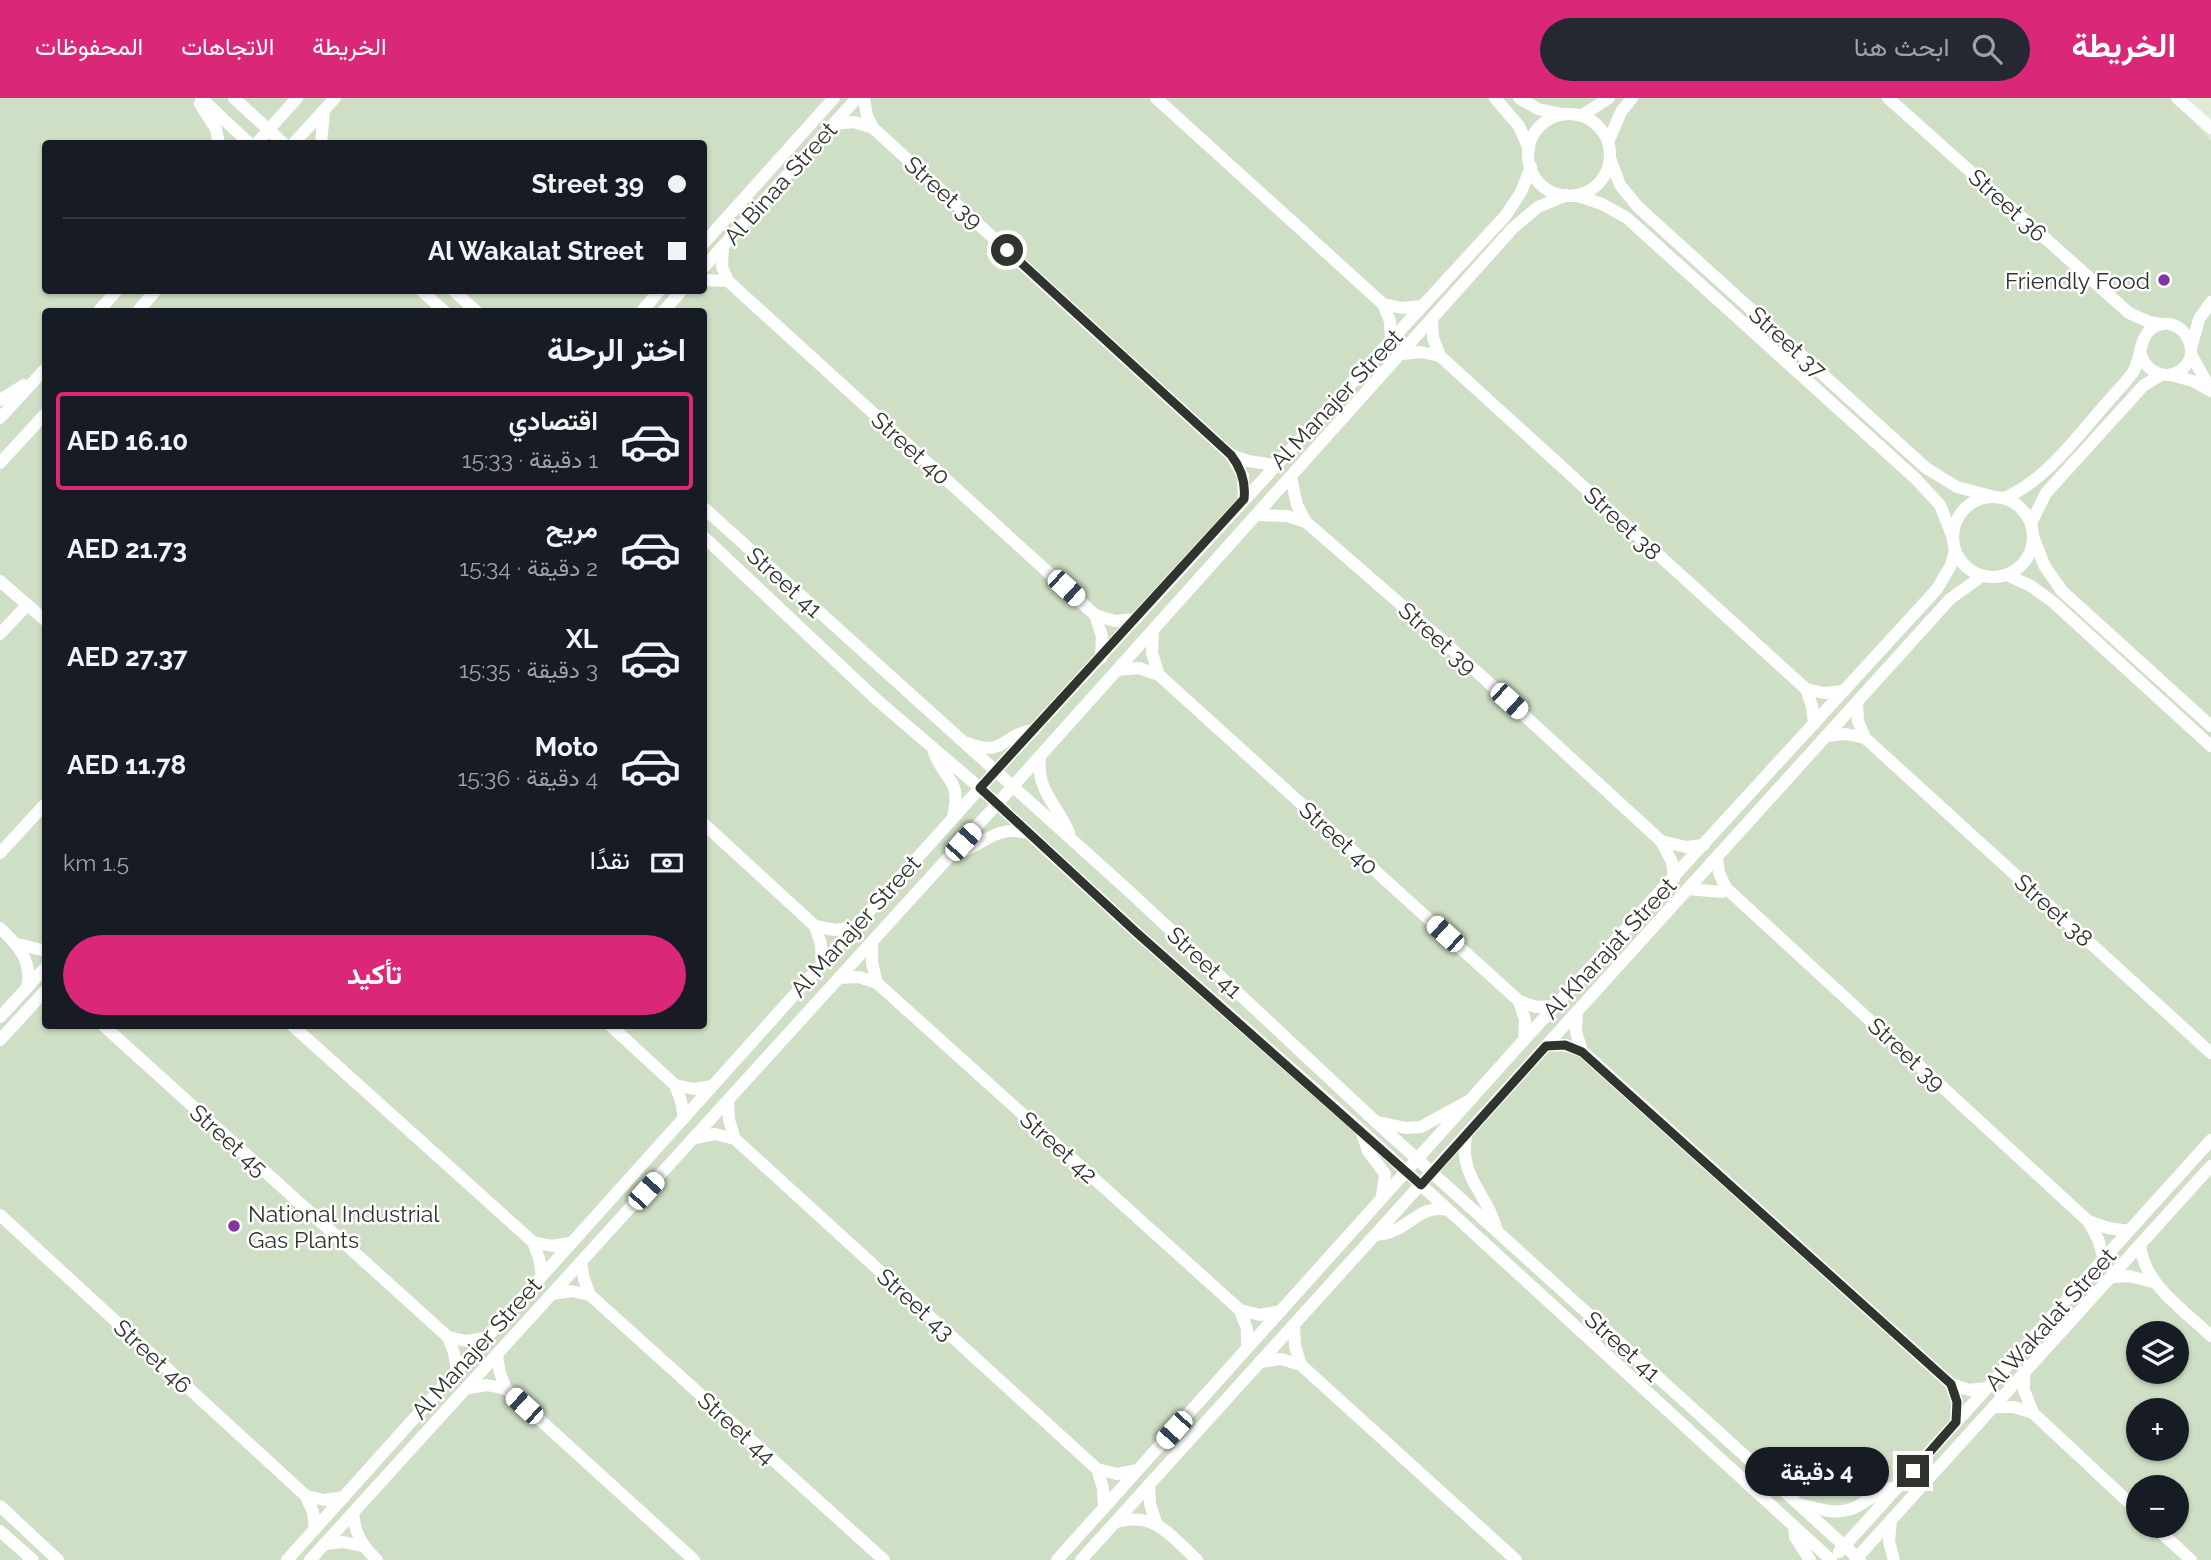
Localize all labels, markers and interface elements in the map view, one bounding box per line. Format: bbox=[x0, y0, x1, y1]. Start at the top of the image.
search box bbox=[1540, 18, 2030, 81]
text: الخريطة bbox=[2072, 26, 2176, 65]
icon: search bbox=[1968, 30, 2006, 68]
text: المحفوظات bbox=[35, 32, 143, 61]
text: الاتجاهات bbox=[181, 32, 274, 61]
text: الخريطة bbox=[312, 32, 387, 61]
text: ابحث هنا bbox=[1854, 32, 1950, 62]
street label: Al Binaa Street bbox=[718, 116, 842, 250]
street label: Street 39 bbox=[900, 150, 988, 234]
street label: Street 36 bbox=[1963, 163, 2053, 247]
text: Street 39 bbox=[531, 169, 644, 199]
route start bbox=[991, 234, 1023, 266]
text: Al Wakalat Street bbox=[428, 236, 644, 266]
place label: Friendly Food bbox=[2005, 267, 2150, 294]
marker: Friendly Food bbox=[2156, 272, 2172, 288]
street label: Street 37 bbox=[1744, 300, 1833, 384]
street label: Al Manajer Street bbox=[1264, 323, 1408, 475]
text: اختر الرحلة bbox=[547, 331, 686, 368]
text: اقتصادي bbox=[509, 406, 598, 436]
street label: Street 40 bbox=[866, 406, 956, 490]
icon: car bbox=[619, 410, 682, 473]
text: AED 16.10 bbox=[67, 426, 188, 456]
text: 1 دقيقة · 15:33 bbox=[462, 446, 598, 473]
street label: Street 38 bbox=[1579, 481, 1667, 565]
text: مريح bbox=[546, 514, 598, 544]
icon: car bbox=[619, 518, 682, 581]
text: AED 21.73 bbox=[67, 534, 187, 564]
street label: Street 41 bbox=[742, 541, 828, 623]
text: 2 دقيقة · 15:34 bbox=[459, 554, 598, 581]
car bbox=[1044, 566, 1089, 610]
street label: Street 39 bbox=[1394, 596, 1482, 680]
text: XL bbox=[566, 624, 598, 654]
icon: car bbox=[619, 626, 682, 689]
text: AED 27.37 bbox=[67, 642, 188, 672]
text: 3 دقيقة · 15:35 bbox=[459, 656, 598, 683]
car bbox=[1487, 679, 1532, 723]
text: Moto bbox=[535, 732, 598, 762]
icon: car bbox=[619, 734, 682, 797]
text: AED 11.78 bbox=[67, 750, 186, 780]
text: 4 دقيقة · 15:36 bbox=[457, 764, 598, 791]
street label: Street 40 bbox=[1294, 796, 1384, 880]
car bbox=[942, 819, 985, 865]
icon: cash bbox=[648, 844, 686, 882]
text: نقدًا bbox=[590, 845, 630, 875]
text: 1.5 km bbox=[63, 849, 129, 876]
street label: Al Manajer Street bbox=[784, 849, 926, 1002]
street label: Street 38 bbox=[2009, 868, 2099, 952]
street label: Al Kharajat Street bbox=[1537, 872, 1682, 1024]
car bbox=[1423, 912, 1468, 956]
street label: Street 41 bbox=[1162, 921, 1248, 1003]
button: تأكيد bbox=[63, 935, 686, 1015]
street label: Street 39 bbox=[1863, 1012, 1951, 1096]
street label: Street 45 bbox=[185, 1098, 273, 1182]
street label: Street 42 bbox=[1015, 1105, 1103, 1189]
car bbox=[625, 1168, 668, 1214]
place label: National Industrial Gas Plants bbox=[248, 1200, 440, 1253]
marker: National Industrial Gas Plants bbox=[226, 1218, 242, 1234]
street label: Al Wakalat Street bbox=[1979, 1242, 2121, 1396]
street label: Street 43 bbox=[872, 1262, 960, 1346]
street label: Al Manajer Street bbox=[405, 1271, 547, 1424]
street label: Street 41 bbox=[1580, 1305, 1666, 1387]
street label: Street 46 bbox=[109, 1313, 197, 1399]
map controls bbox=[2126, 1321, 2189, 1538]
button: layers bbox=[2126, 1321, 2189, 1384]
car bbox=[502, 1384, 547, 1428]
street label: Street 44 bbox=[693, 1386, 781, 1470]
button: + bbox=[2126, 1398, 2189, 1461]
car bbox=[1153, 1407, 1196, 1453]
callout: 4 دقيقة bbox=[1745, 1446, 1888, 1496]
route end bbox=[1897, 1455, 1929, 1487]
text: 4 دقيقة bbox=[1781, 1458, 1853, 1485]
button: − bbox=[2126, 1475, 2189, 1538]

